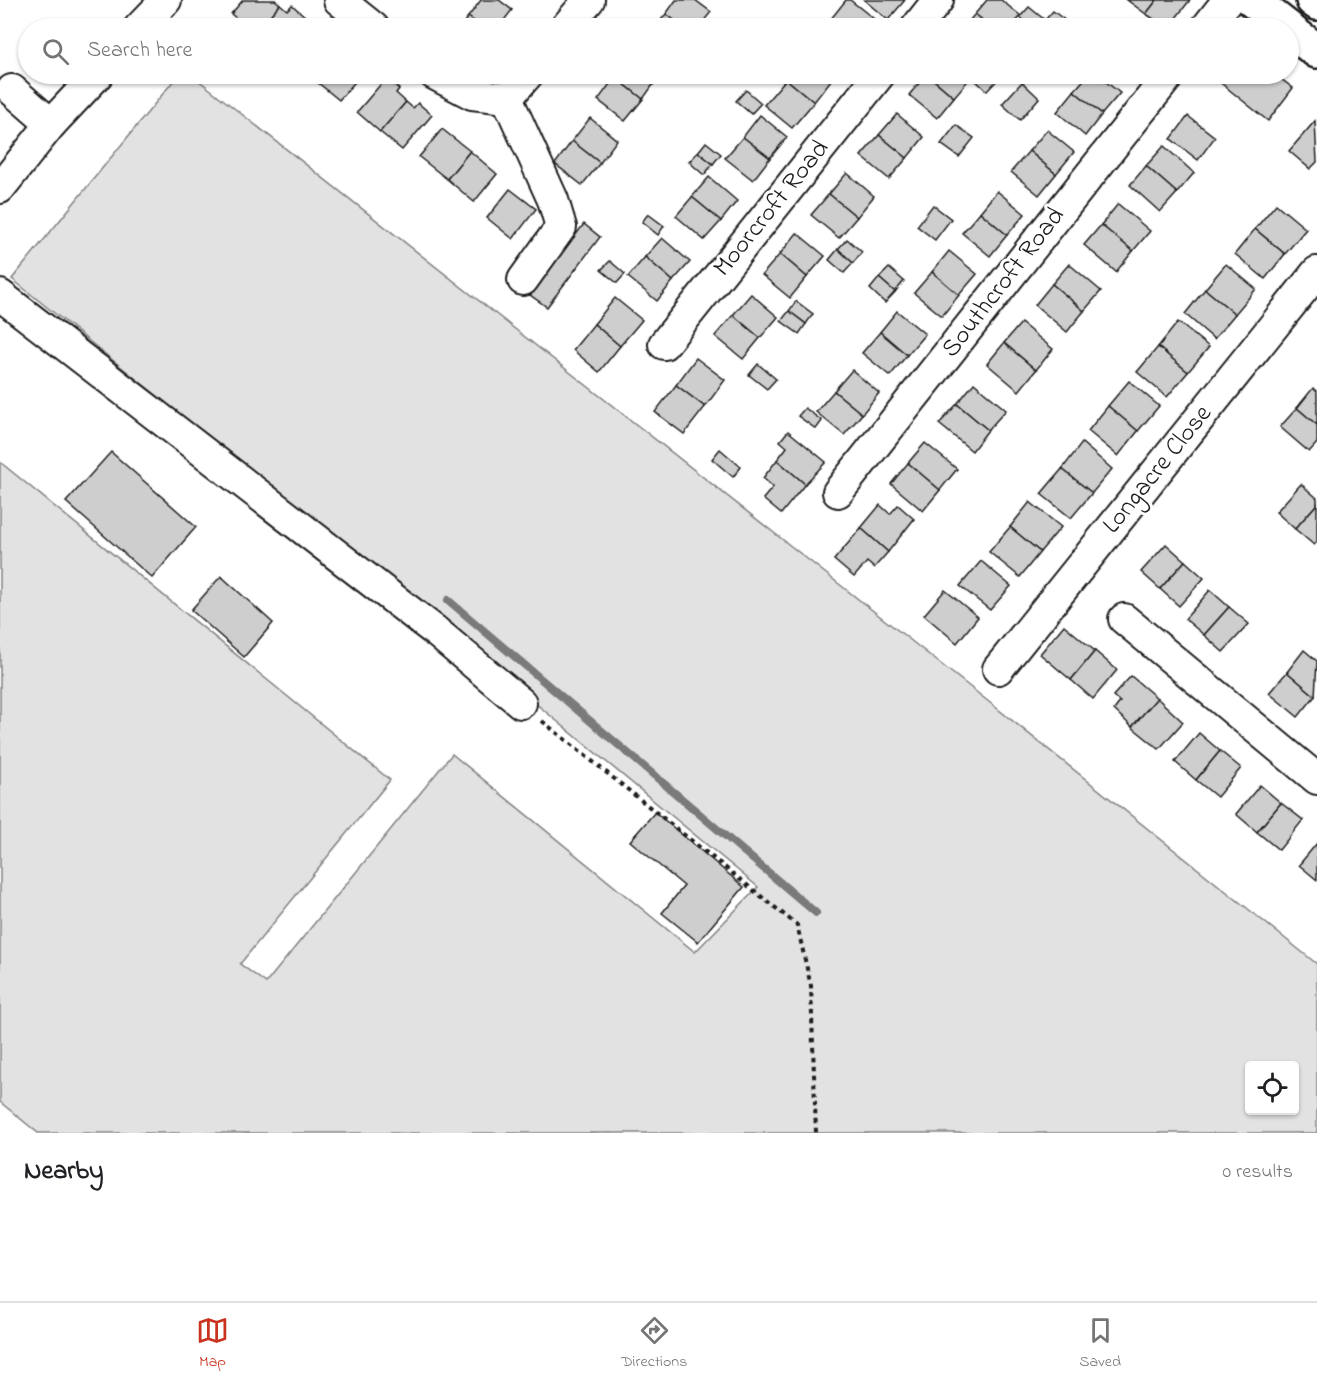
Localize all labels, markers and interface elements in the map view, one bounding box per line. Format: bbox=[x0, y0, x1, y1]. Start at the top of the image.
search box bbox=[18, 18, 1299, 84]
icon: search bbox=[39, 35, 72, 68]
text: Search here bbox=[87, 35, 192, 67]
street label: Moorcroft Road bbox=[705, 132, 839, 286]
street label: Southcroft Road bbox=[933, 199, 1075, 366]
street label: Longacre Close bbox=[1094, 397, 1222, 543]
map controls bbox=[1245, 1061, 1299, 1115]
button: locate bbox=[1245, 1061, 1299, 1115]
text: Nearby bbox=[24, 1153, 103, 1191]
text: 0 results bbox=[1222, 1158, 1293, 1187]
tab: Map bbox=[196, 1314, 229, 1374]
tab: Directions bbox=[621, 1314, 687, 1374]
tab: Saved bbox=[1079, 1314, 1121, 1374]

